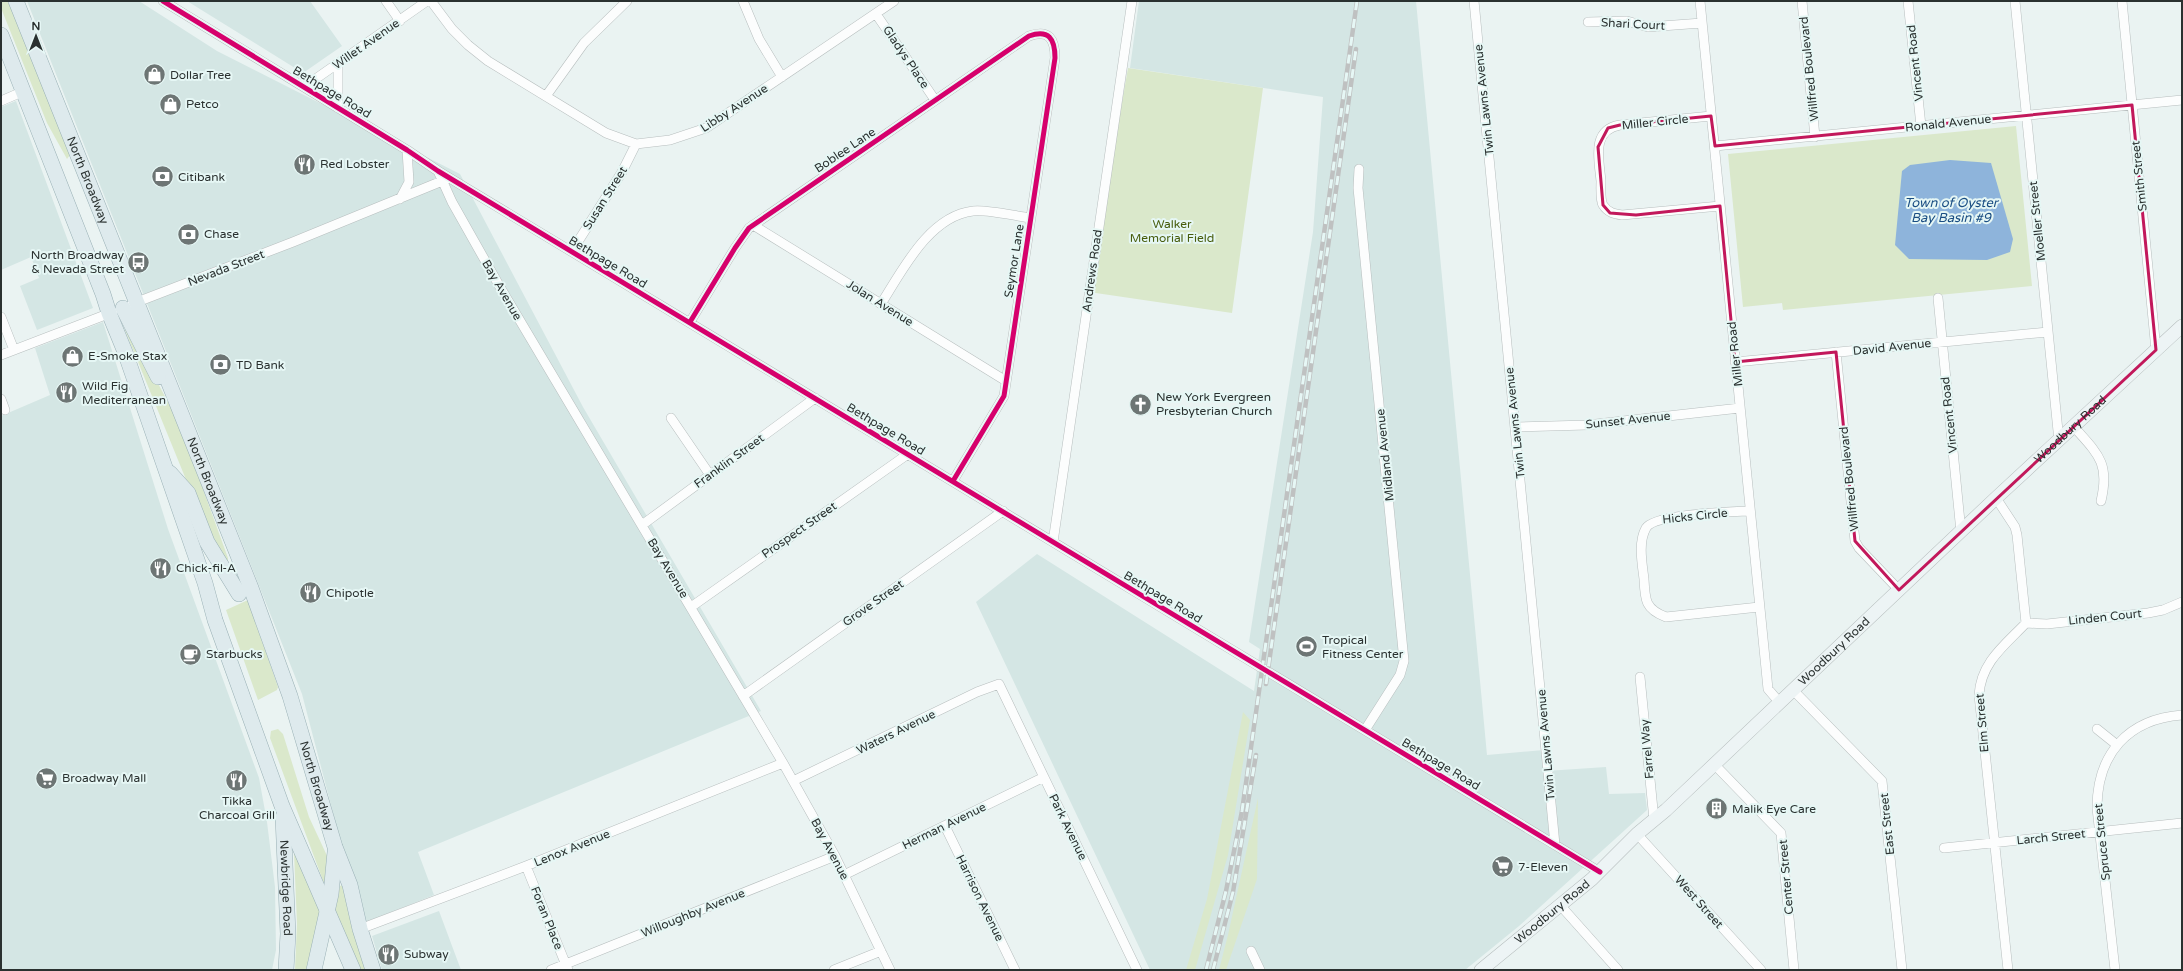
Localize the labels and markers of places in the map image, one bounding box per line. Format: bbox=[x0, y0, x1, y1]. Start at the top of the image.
shop icon: Dollar Tree bbox=[142, 62, 168, 88]
place label: Dollar Tree bbox=[170, 68, 231, 82]
shop icon: Petco bbox=[158, 91, 184, 117]
place label: Petco bbox=[186, 97, 219, 111]
restaurant icon: Red Lobster bbox=[292, 151, 318, 177]
place label: Red Lobster bbox=[320, 157, 390, 171]
bank icon: Citibank bbox=[150, 164, 176, 190]
place label: Citibank bbox=[178, 170, 226, 184]
bank icon: Chase bbox=[175, 221, 201, 247]
place label: Chase bbox=[204, 227, 239, 241]
place label: North Broadway & Nevada Street bbox=[31, 248, 125, 276]
bus stop icon: North Broadway & Nevada Street bbox=[126, 249, 152, 275]
shop icon: E-Smoke Stax bbox=[60, 343, 86, 369]
place label: E-Smoke Stax bbox=[88, 349, 167, 363]
bank icon: TD Bank bbox=[207, 352, 233, 378]
place label: TD Bank bbox=[236, 358, 285, 372]
place label: Wild Fig Mediterranean bbox=[82, 379, 166, 407]
restaurant icon: Wild Fig Mediterranean bbox=[54, 380, 80, 406]
place label: New York Evergreen Presbyterian Church bbox=[1156, 390, 1272, 418]
church icon: New York Evergreen Presbyterian Church bbox=[1128, 391, 1154, 417]
restaurant icon: Chick-fil-A bbox=[147, 555, 173, 581]
place label: Chick-fil-A bbox=[176, 561, 236, 575]
restaurant icon: Chipotle bbox=[298, 580, 324, 606]
place label: Chipotle bbox=[326, 586, 374, 600]
place label: Tropical Fitness Center bbox=[1322, 633, 1404, 661]
sports icon: Tropical Fitness Center bbox=[1294, 634, 1320, 660]
cafe icon: Starbucks bbox=[178, 641, 204, 667]
place label: Starbucks bbox=[206, 647, 263, 661]
supermarket icon: Broadway Mall bbox=[34, 765, 60, 791]
restaurant icon: Tikka Charcoal Grill bbox=[224, 767, 250, 793]
place label: Broadway Mall bbox=[62, 771, 146, 785]
place label: Tikka Charcoal Grill bbox=[199, 794, 275, 822]
building icon: Malik Eye Care bbox=[1703, 796, 1729, 822]
place label: Malik Eye Care bbox=[1732, 802, 1816, 816]
supermarket icon: 7-Eleven bbox=[1490, 854, 1516, 880]
place label: 7-Eleven bbox=[1518, 860, 1568, 874]
restaurant icon: Subway bbox=[376, 941, 402, 967]
place label: Subway bbox=[404, 947, 449, 961]

